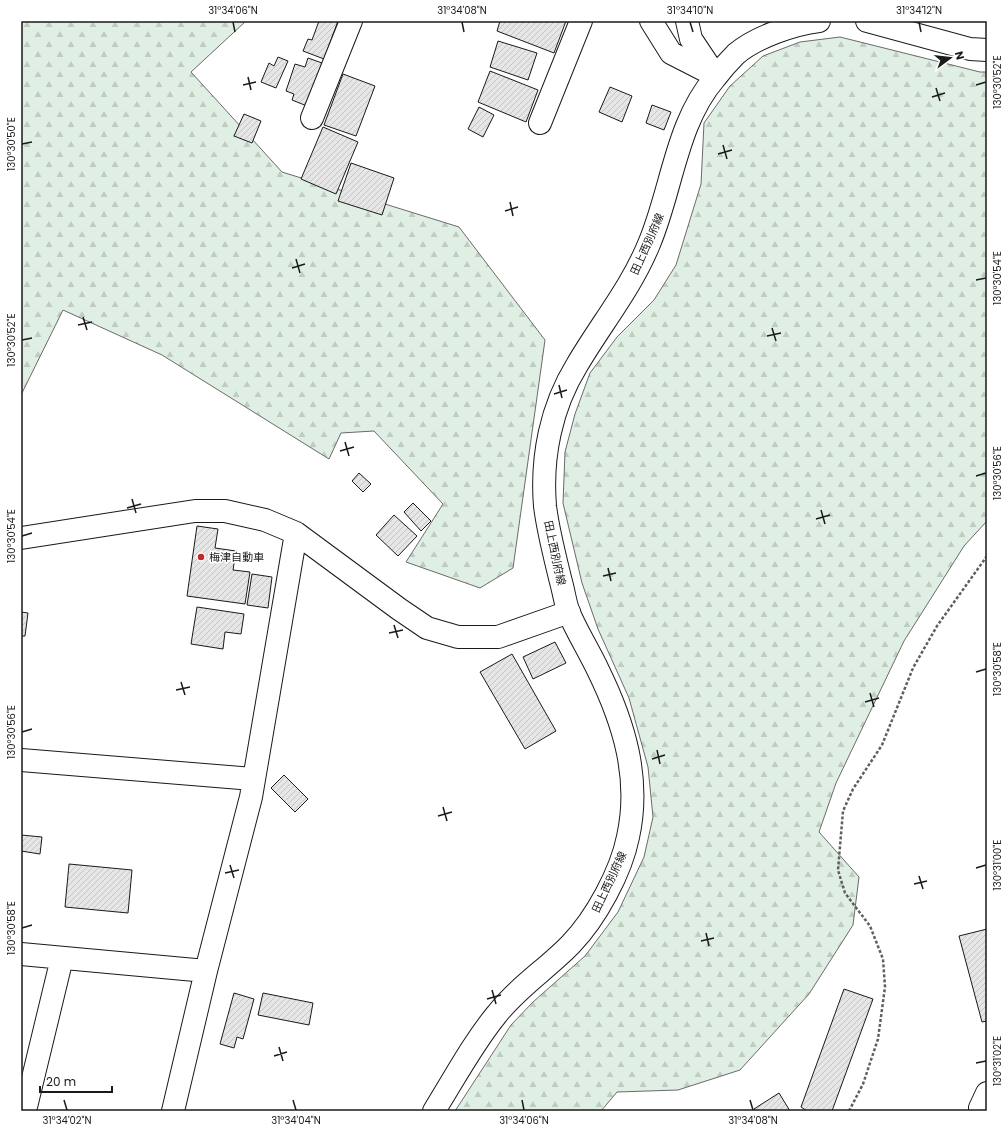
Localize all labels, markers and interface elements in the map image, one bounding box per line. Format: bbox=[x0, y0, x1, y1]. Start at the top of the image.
text: 31°34'06"N bbox=[208, 3, 258, 18]
text: 31°34'08"N bbox=[437, 3, 487, 18]
text: 31°34'10"N bbox=[667, 3, 713, 18]
text: 31°34'12"N bbox=[896, 3, 942, 18]
north arrow bbox=[930, 38, 970, 78]
text: N bbox=[951, 49, 968, 61]
text: 130°30'52"E bbox=[990, 55, 1005, 109]
text: 130°30'50"E bbox=[4, 117, 19, 171]
street label: 田上西別府線 bbox=[626, 211, 668, 277]
text: 130°30'54"E bbox=[990, 251, 1005, 305]
text: 130°30'52"E bbox=[4, 313, 19, 367]
text: 130°30'56"E bbox=[990, 446, 1005, 500]
text: 130°30'54"E bbox=[4, 509, 19, 563]
street label: 田上西別府線 bbox=[540, 519, 570, 587]
place label: 梅津自動車 bbox=[209, 549, 264, 565]
marker: 梅津自動車 bbox=[196, 552, 206, 562]
text: 130°30'58"E bbox=[990, 642, 1005, 696]
text: 130°30'56"E bbox=[4, 705, 19, 759]
text: 130°31'00"E bbox=[990, 840, 1005, 890]
street label: 田上西別府線 bbox=[588, 849, 630, 915]
text: 130°30'58"E bbox=[4, 901, 19, 955]
text: 130°31'02"E bbox=[990, 1036, 1005, 1086]
scale bar bbox=[40, 1068, 112, 1094]
text: 20 m bbox=[46, 1073, 76, 1090]
text: 31°34'02"N bbox=[43, 1113, 91, 1128]
text: 31°34'04"N bbox=[271, 1113, 321, 1128]
text: 31°34'06"N bbox=[499, 1113, 549, 1128]
text: 31°34'08"N bbox=[728, 1113, 778, 1128]

